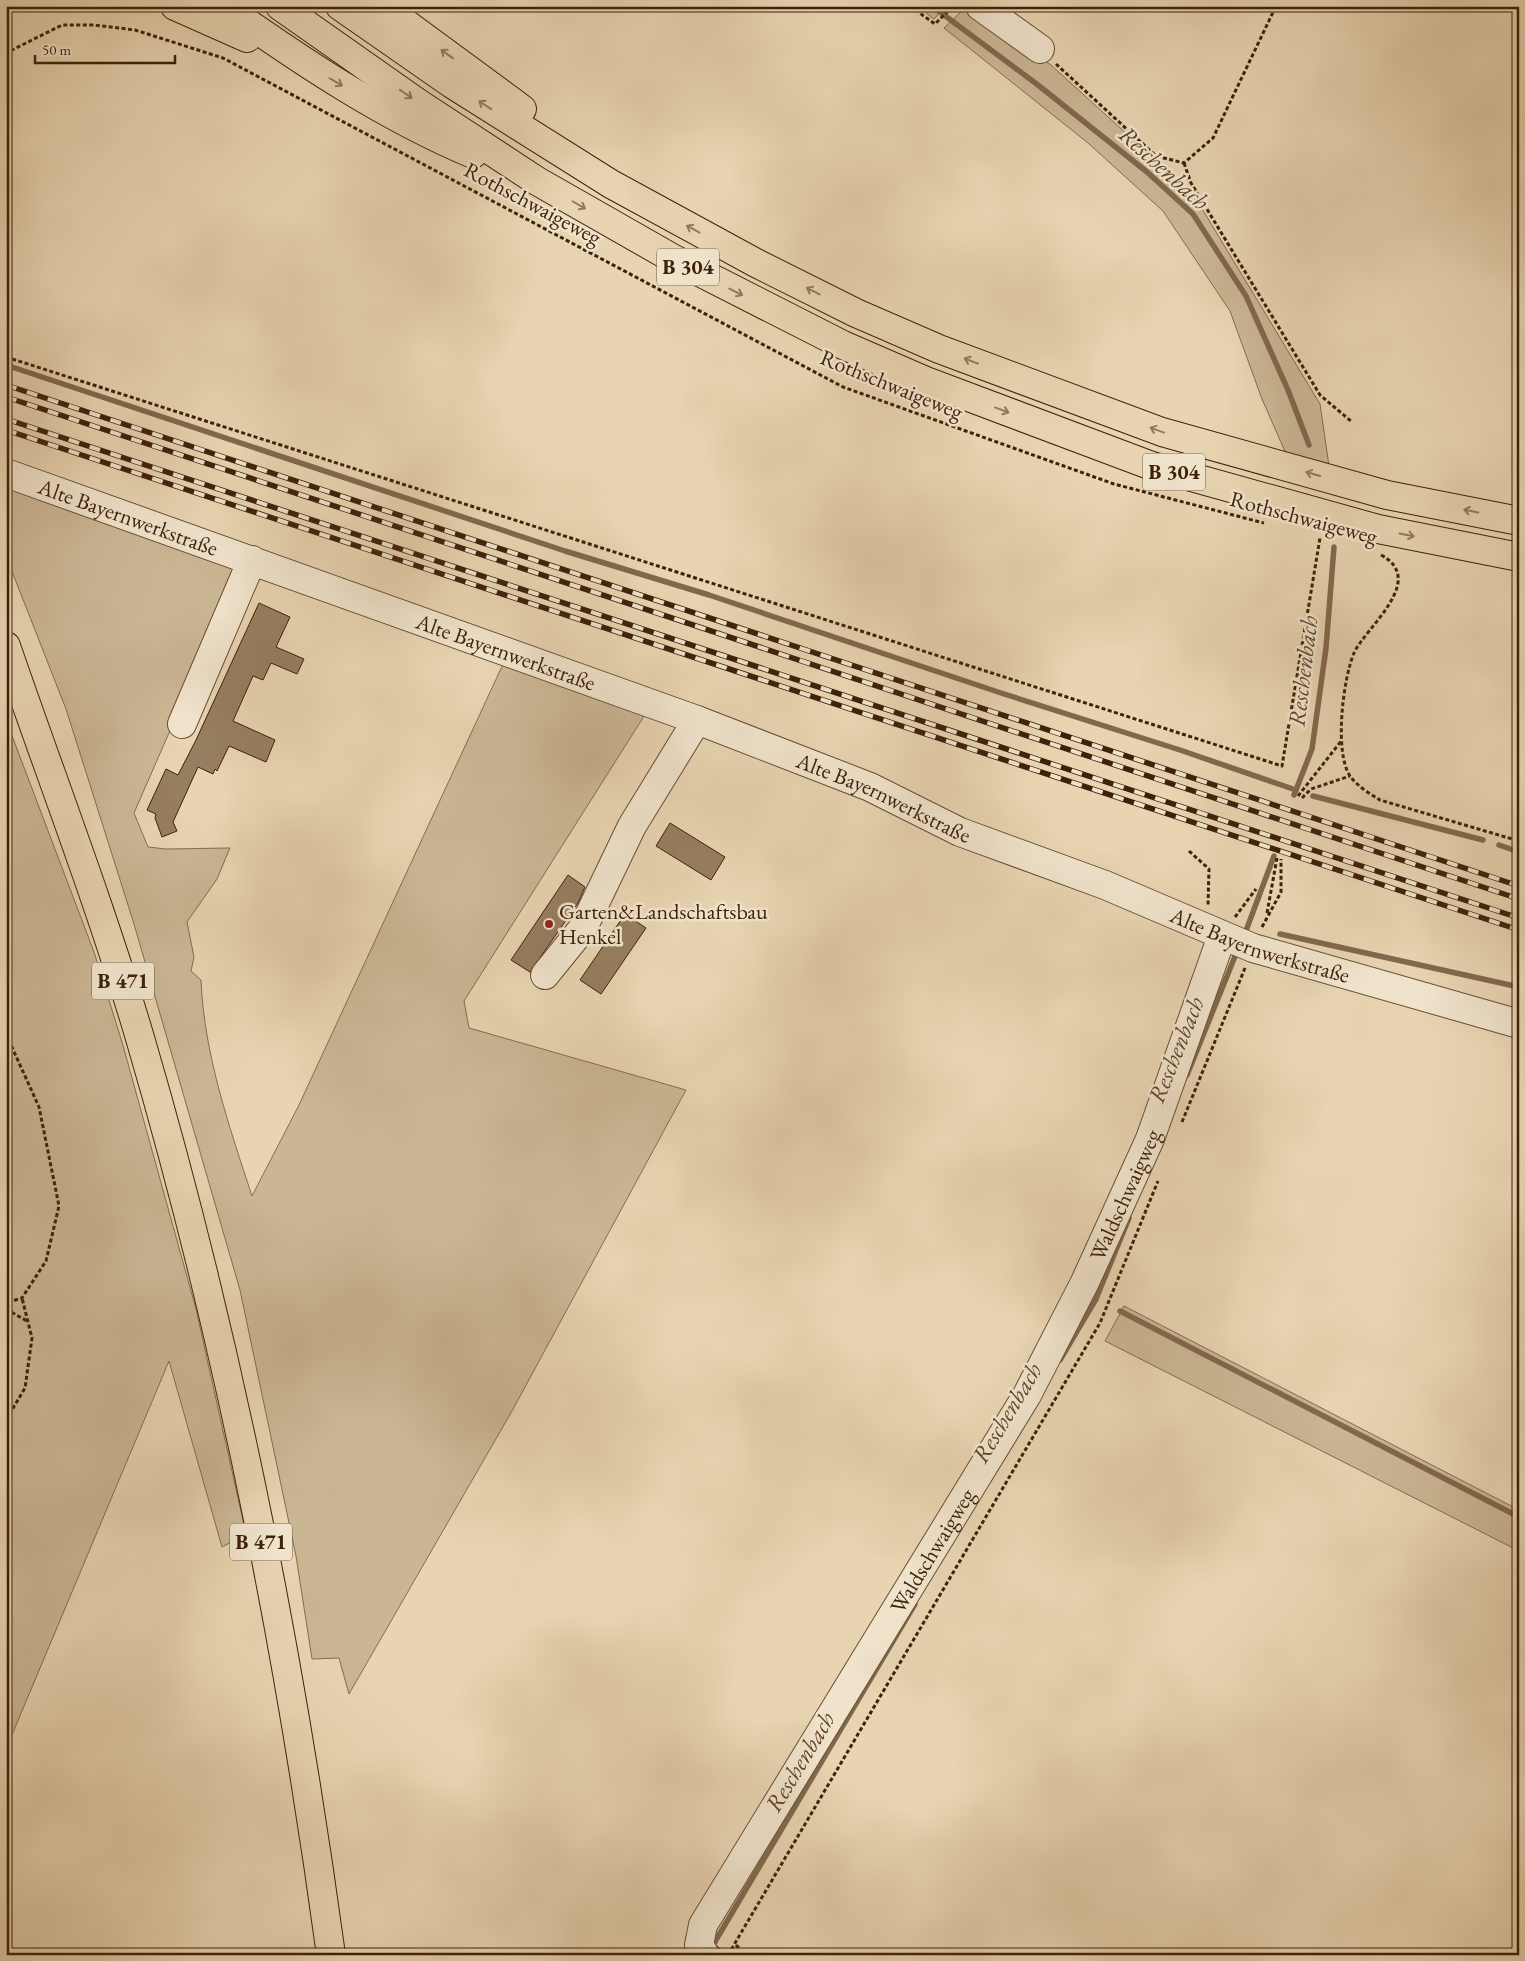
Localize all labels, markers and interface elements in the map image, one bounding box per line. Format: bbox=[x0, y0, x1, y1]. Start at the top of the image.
scale bar bbox=[35, 32, 175, 64]
text: 50 m bbox=[42, 40, 71, 59]
one-way arrow bbox=[440, 49, 454, 59]
one-way arrow bbox=[329, 77, 343, 87]
one-way arrow bbox=[399, 89, 413, 99]
one-way arrow bbox=[478, 100, 492, 110]
water label: Reschenbach bbox=[1112, 119, 1216, 217]
street label: Rothschwaigeweg bbox=[459, 155, 607, 252]
one-way arrow bbox=[571, 201, 585, 211]
one-way arrow bbox=[686, 224, 701, 234]
road number: B 304 bbox=[657, 248, 719, 286]
one-way arrow bbox=[805, 286, 820, 296]
one-way arrow bbox=[729, 287, 744, 297]
street label: Rothschwaigeweg bbox=[816, 343, 968, 426]
one-way arrow bbox=[964, 356, 980, 365]
one-way arrow bbox=[994, 406, 1009, 415]
one-way arrow bbox=[1149, 425, 1165, 434]
road number: B 304 bbox=[1143, 454, 1205, 491]
one-way arrow bbox=[1305, 469, 1321, 479]
street label: Alte Bayernwerkstraße bbox=[34, 471, 222, 563]
street label: Rothschwaigeweg bbox=[1227, 484, 1381, 551]
one-way arrow bbox=[1463, 506, 1479, 516]
one-way arrow bbox=[1399, 530, 1415, 540]
street label: Alte Bayernwerkstraße bbox=[411, 606, 600, 698]
water label: Reschenbach bbox=[1280, 613, 1325, 728]
street label: Alte Bayernwerkstraße bbox=[791, 746, 975, 850]
place label: Garten&Landschaftsbau Henkel bbox=[559, 897, 768, 951]
street label: Alte Bayernwerkstraße bbox=[1165, 900, 1354, 990]
marker: Garten&Landschaftsbau Henkel bbox=[543, 918, 555, 930]
road number: B 471 bbox=[92, 962, 154, 999]
water label: Reschenbach bbox=[1140, 992, 1211, 1107]
street label: Waldschwaigweg bbox=[1083, 1125, 1167, 1265]
water label: Reschenbach bbox=[965, 1357, 1049, 1469]
street label: Waldschwaigweg bbox=[883, 1483, 982, 1619]
road number: B 471 bbox=[230, 1524, 292, 1560]
water label: Reschenbach bbox=[758, 1706, 842, 1818]

